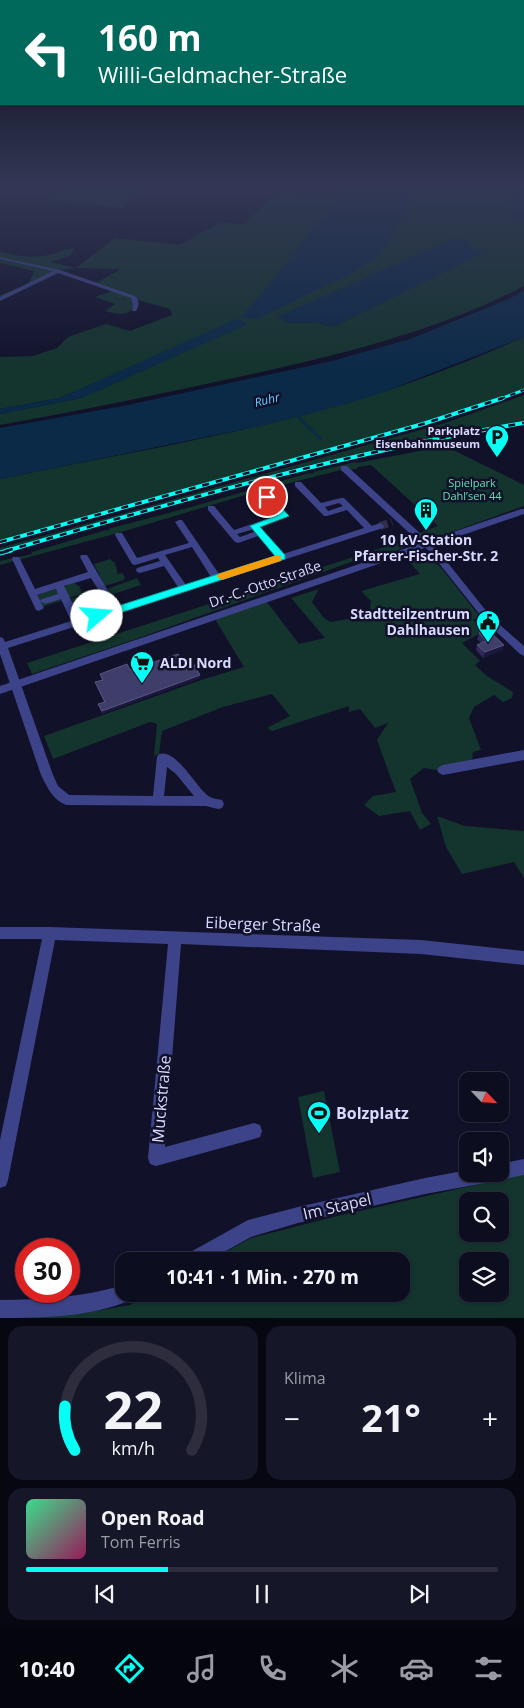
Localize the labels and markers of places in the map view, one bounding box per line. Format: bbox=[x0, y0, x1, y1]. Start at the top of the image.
place label: Parkplatz Eisenbahnmuseum bbox=[375, 423, 481, 451]
parking icon: Parkplatz Eisenbahnmuseum bbox=[484, 424, 510, 458]
pin bbox=[246, 476, 288, 518]
building icon: 10 kV-Station Pfarrer-Fischer-Str. 2 bbox=[413, 497, 439, 531]
place label: 10 kV-Station Pfarrer-Fischer-Str. 2 bbox=[354, 530, 498, 565]
place label: Stadtteilzentrum Dahlhausen bbox=[350, 604, 470, 639]
public building icon: Stadtteilzentrum Dahlhausen bbox=[475, 609, 501, 643]
supermarket icon: ALDI Nord bbox=[129, 650, 155, 684]
place label: ALDI Nord bbox=[160, 653, 231, 672]
sports icon: Bolzplatz bbox=[306, 1100, 332, 1134]
place label: Bolzplatz bbox=[336, 1102, 409, 1124]

